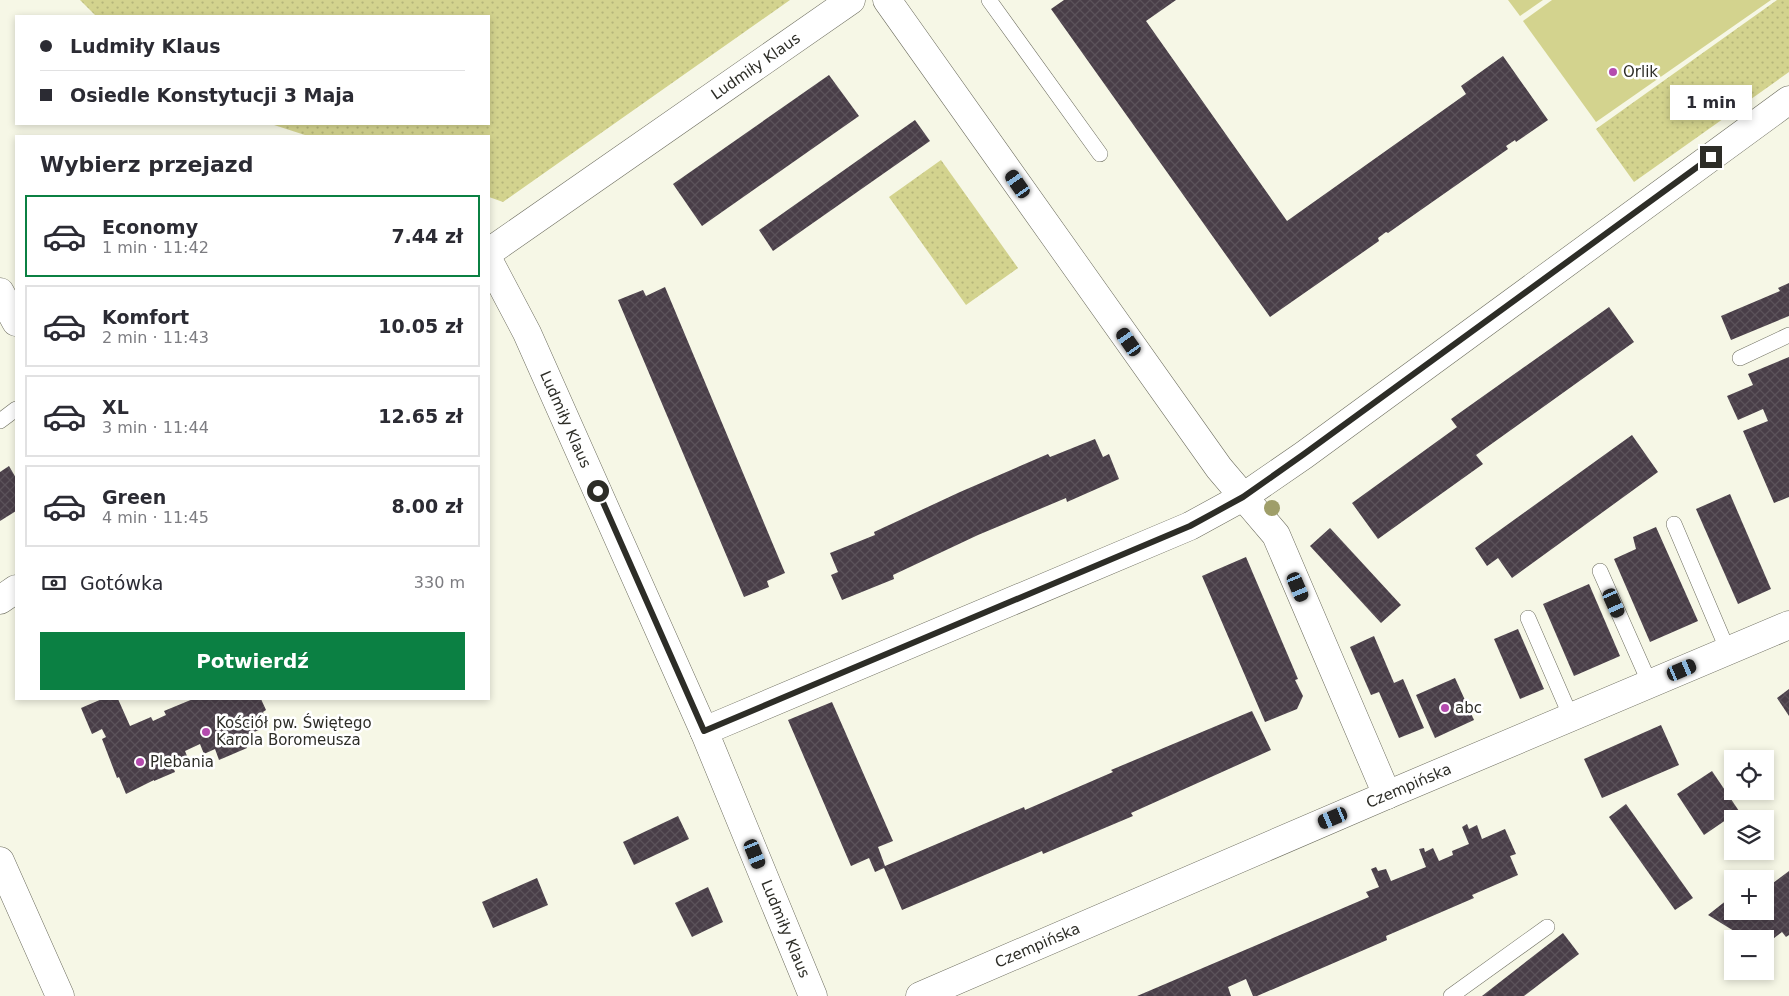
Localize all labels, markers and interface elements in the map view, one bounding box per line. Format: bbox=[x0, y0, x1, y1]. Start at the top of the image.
street label: Ludmiły Klaus bbox=[708, 29, 804, 104]
text: Ludmiły Klaus bbox=[70, 35, 221, 57]
place label: Orlik bbox=[1623, 63, 1658, 81]
marker: Orlik bbox=[1607, 66, 1619, 78]
text: Osiedle Konstytucji 3 Maja bbox=[70, 84, 355, 106]
callout: 1 min bbox=[1670, 84, 1752, 120]
text: 1 min bbox=[1686, 93, 1736, 112]
route end bbox=[1700, 146, 1722, 168]
text: Wybierz przejazd bbox=[40, 152, 253, 177]
car bbox=[1003, 167, 1032, 201]
icon: car bbox=[42, 214, 87, 259]
text: Economy bbox=[102, 216, 198, 238]
text: 7.44 zł bbox=[391, 225, 463, 247]
text: 1 min · 11:42 bbox=[102, 238, 209, 257]
icon: car bbox=[42, 304, 87, 349]
text: Komfort bbox=[102, 306, 189, 328]
text: 10.05 zł bbox=[378, 315, 463, 337]
car bbox=[1114, 325, 1143, 359]
text: 2 min · 11:43 bbox=[102, 328, 209, 347]
street label: Ludmiły Klaus bbox=[536, 368, 595, 471]
icon: car bbox=[42, 394, 87, 439]
text: XL bbox=[102, 396, 129, 418]
text: 12.65 zł bbox=[378, 405, 463, 427]
text: 3 min · 11:44 bbox=[102, 418, 209, 437]
route start bbox=[587, 480, 609, 502]
icon: car bbox=[42, 484, 87, 529]
text: Green bbox=[102, 486, 166, 508]
text: 8.00 zł bbox=[391, 495, 463, 517]
text: 4 min · 11:45 bbox=[102, 508, 209, 527]
icon: cash bbox=[40, 569, 68, 597]
car bbox=[1285, 570, 1310, 604]
text: Gotówka bbox=[80, 572, 163, 594]
text: 330 m bbox=[414, 573, 465, 592]
car bbox=[1601, 586, 1626, 620]
button: Potwierdź bbox=[40, 632, 465, 690]
car bbox=[1665, 657, 1698, 683]
place label: abc bbox=[1455, 699, 1482, 717]
marker: abc bbox=[1439, 702, 1451, 714]
place label: Kościół pw. Świętego Karola Boromeusza bbox=[216, 713, 372, 749]
marker: Kościół pw. Świętego Karola Boromeusza bbox=[200, 726, 212, 738]
map controls bbox=[1724, 750, 1774, 980]
button: locate bbox=[1724, 750, 1774, 800]
place label: Plebania bbox=[150, 753, 214, 771]
marker: Plebania bbox=[134, 756, 146, 768]
street label: Czempińska bbox=[1363, 760, 1454, 812]
car bbox=[1316, 805, 1349, 831]
button: layers bbox=[1724, 810, 1774, 860]
car bbox=[742, 837, 767, 871]
button: + bbox=[1724, 870, 1774, 920]
street label: Ludmiły Klaus bbox=[757, 877, 814, 981]
street label: Czempińska bbox=[992, 919, 1083, 972]
button: − bbox=[1724, 930, 1774, 980]

